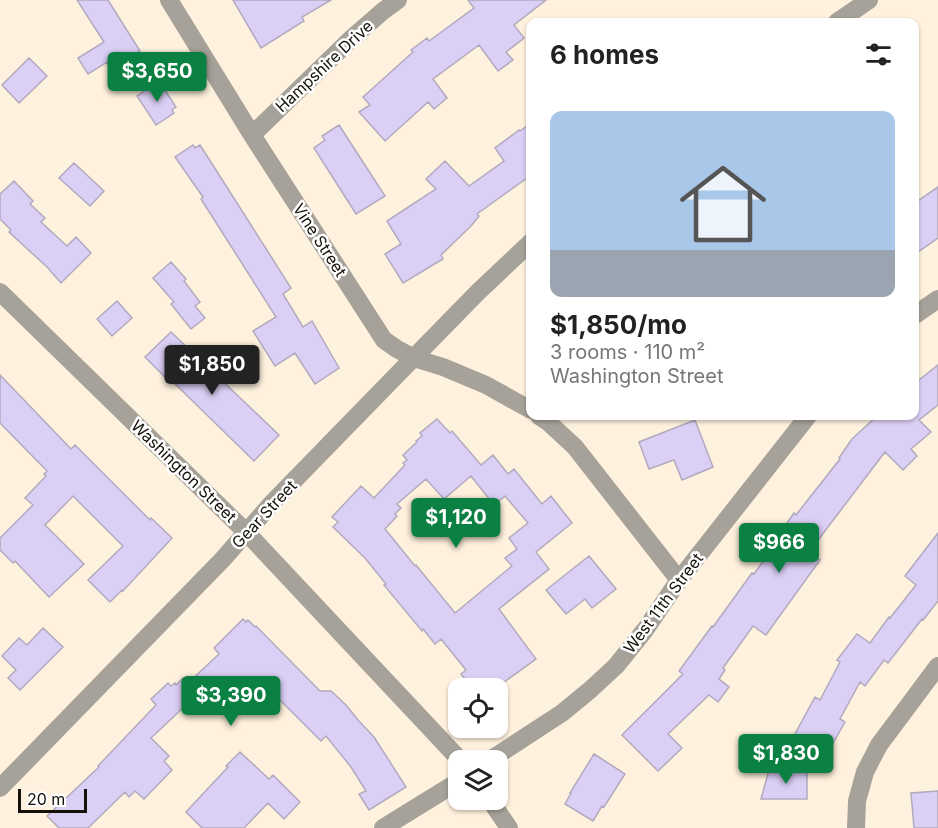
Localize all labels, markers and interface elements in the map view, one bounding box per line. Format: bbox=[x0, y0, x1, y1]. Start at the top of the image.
street label: Hampshire Drive bbox=[271, 16, 377, 116]
icon: filters bbox=[862, 38, 895, 71]
text: 6 homes bbox=[550, 39, 659, 70]
pin: $3,650 bbox=[108, 52, 206, 103]
text: $3,650 bbox=[122, 59, 192, 83]
icon: home bbox=[669, 150, 777, 258]
street label: Vine Street bbox=[289, 200, 351, 280]
text: $1,850/mo bbox=[550, 309, 687, 340]
text: 3 rooms · 110 m² bbox=[550, 340, 705, 364]
pin: $1,850 bbox=[163, 345, 261, 396]
text: $1,850 bbox=[178, 352, 246, 376]
text: Washington Street bbox=[550, 364, 723, 388]
street label: Washington Street bbox=[127, 416, 241, 526]
street label: Gear Street bbox=[227, 476, 301, 552]
pin: $1,120 bbox=[407, 498, 505, 549]
text: $1,120 bbox=[425, 505, 487, 529]
pin: $966 bbox=[743, 523, 815, 574]
text: $966 bbox=[753, 530, 805, 554]
street label: West 11th Street bbox=[619, 549, 707, 657]
pin: $3,390 bbox=[182, 676, 280, 727]
map controls bbox=[448, 678, 508, 810]
button: locate bbox=[448, 678, 508, 738]
text: $3,390 bbox=[195, 683, 267, 707]
pin: $1,830 bbox=[737, 734, 835, 785]
text: $1,830 bbox=[752, 741, 820, 765]
button: layers bbox=[448, 750, 508, 810]
scale bar bbox=[18, 786, 87, 814]
text: 20 m bbox=[27, 789, 65, 809]

